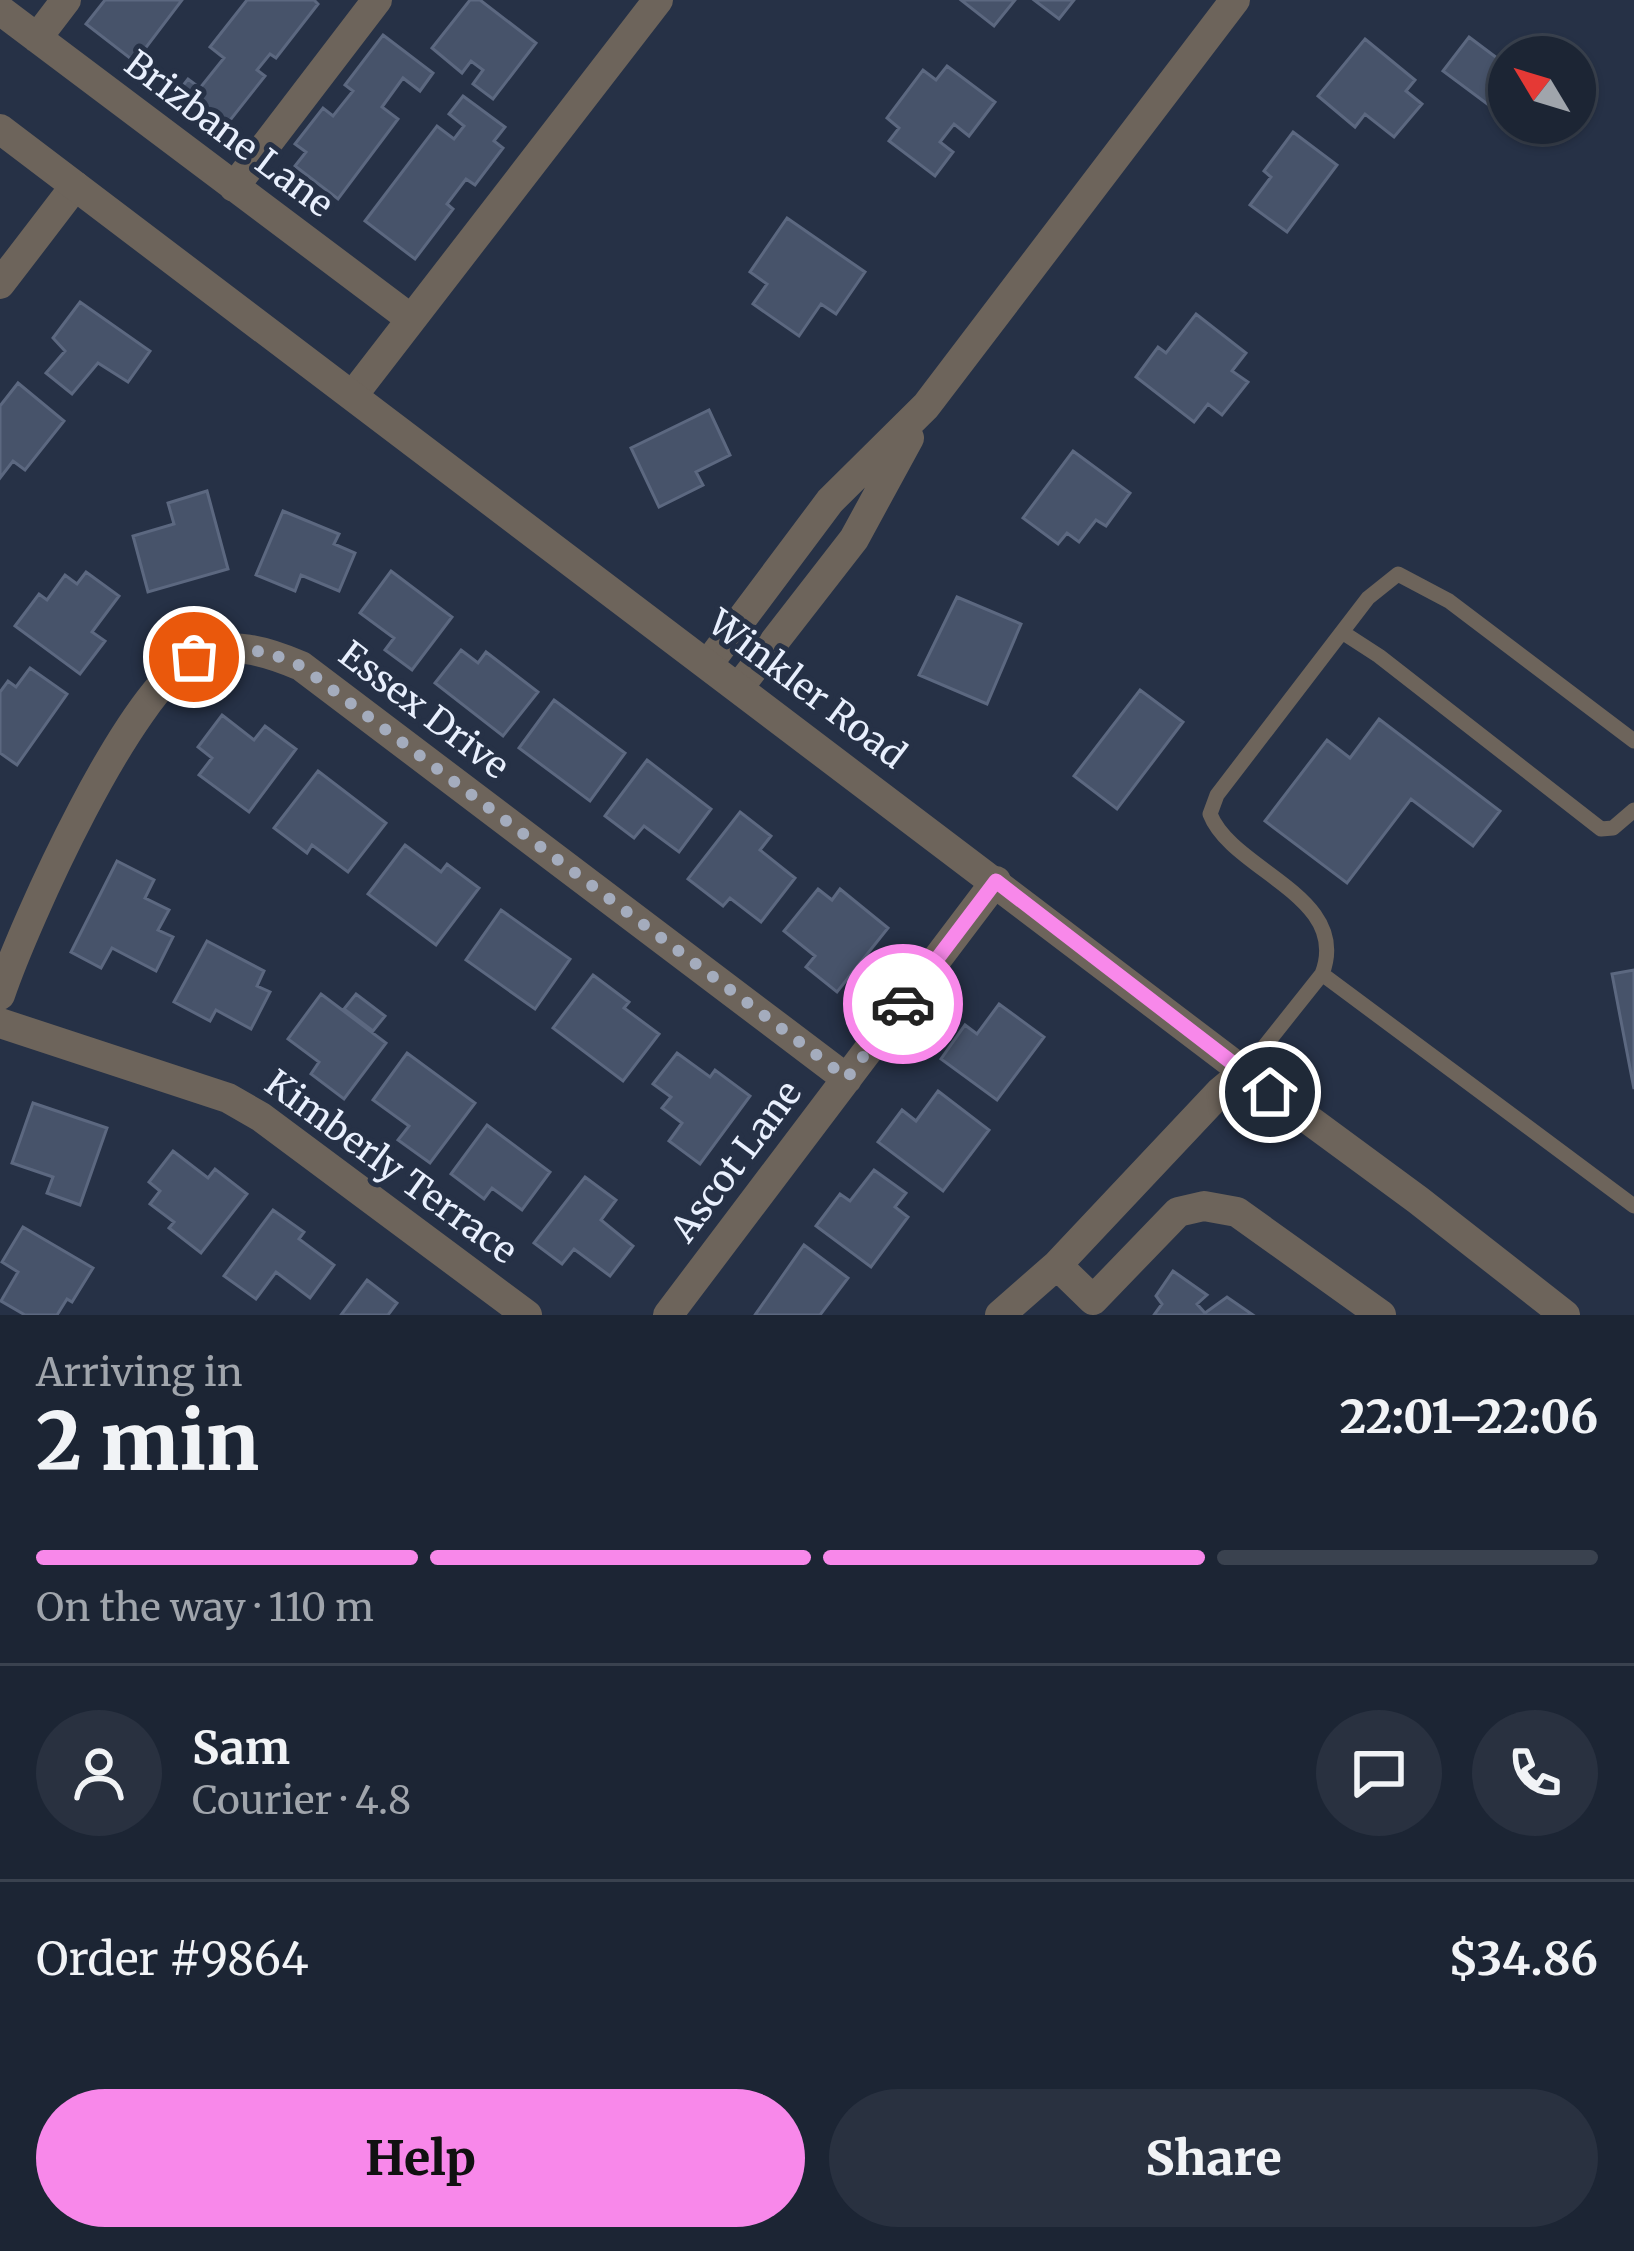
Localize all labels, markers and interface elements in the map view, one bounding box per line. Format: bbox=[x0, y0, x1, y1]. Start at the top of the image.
north arrow bbox=[1488, 36, 1596, 144]
map controls bbox=[1488, 36, 1596, 144]
street label: Brizbane Lane bbox=[116, 41, 342, 227]
street label: Winkler Road bbox=[698, 599, 915, 778]
pin bbox=[143, 606, 245, 708]
icon: bag bbox=[161, 624, 227, 690]
street label: Essex Drive bbox=[330, 632, 518, 788]
courier bbox=[843, 944, 963, 1064]
icon: car bbox=[870, 971, 936, 1037]
pin bbox=[1219, 1041, 1321, 1143]
icon: home bbox=[1237, 1059, 1303, 1125]
street label: Kimberly Terrace bbox=[256, 1061, 526, 1273]
street label: Ascot Lane bbox=[660, 1072, 811, 1251]
text: Arriving in bbox=[36, 1348, 243, 1397]
text: 22:01–22:06 bbox=[1340, 1389, 1598, 1445]
text: 2 min bbox=[36, 1393, 259, 1491]
text: On the way · 110 m bbox=[36, 1583, 374, 1632]
button: person bbox=[36, 1710, 162, 1836]
button: chat bbox=[1316, 1710, 1442, 1836]
button: phone bbox=[1472, 1710, 1598, 1836]
text: Sam bbox=[192, 1720, 290, 1776]
text: Courier · 4.8 bbox=[192, 1776, 411, 1825]
text: Order #9864 bbox=[36, 1931, 309, 1987]
text: $34.86 bbox=[1448, 1931, 1598, 1987]
button: Help bbox=[36, 2089, 805, 2227]
button: Share bbox=[829, 2089, 1598, 2227]

